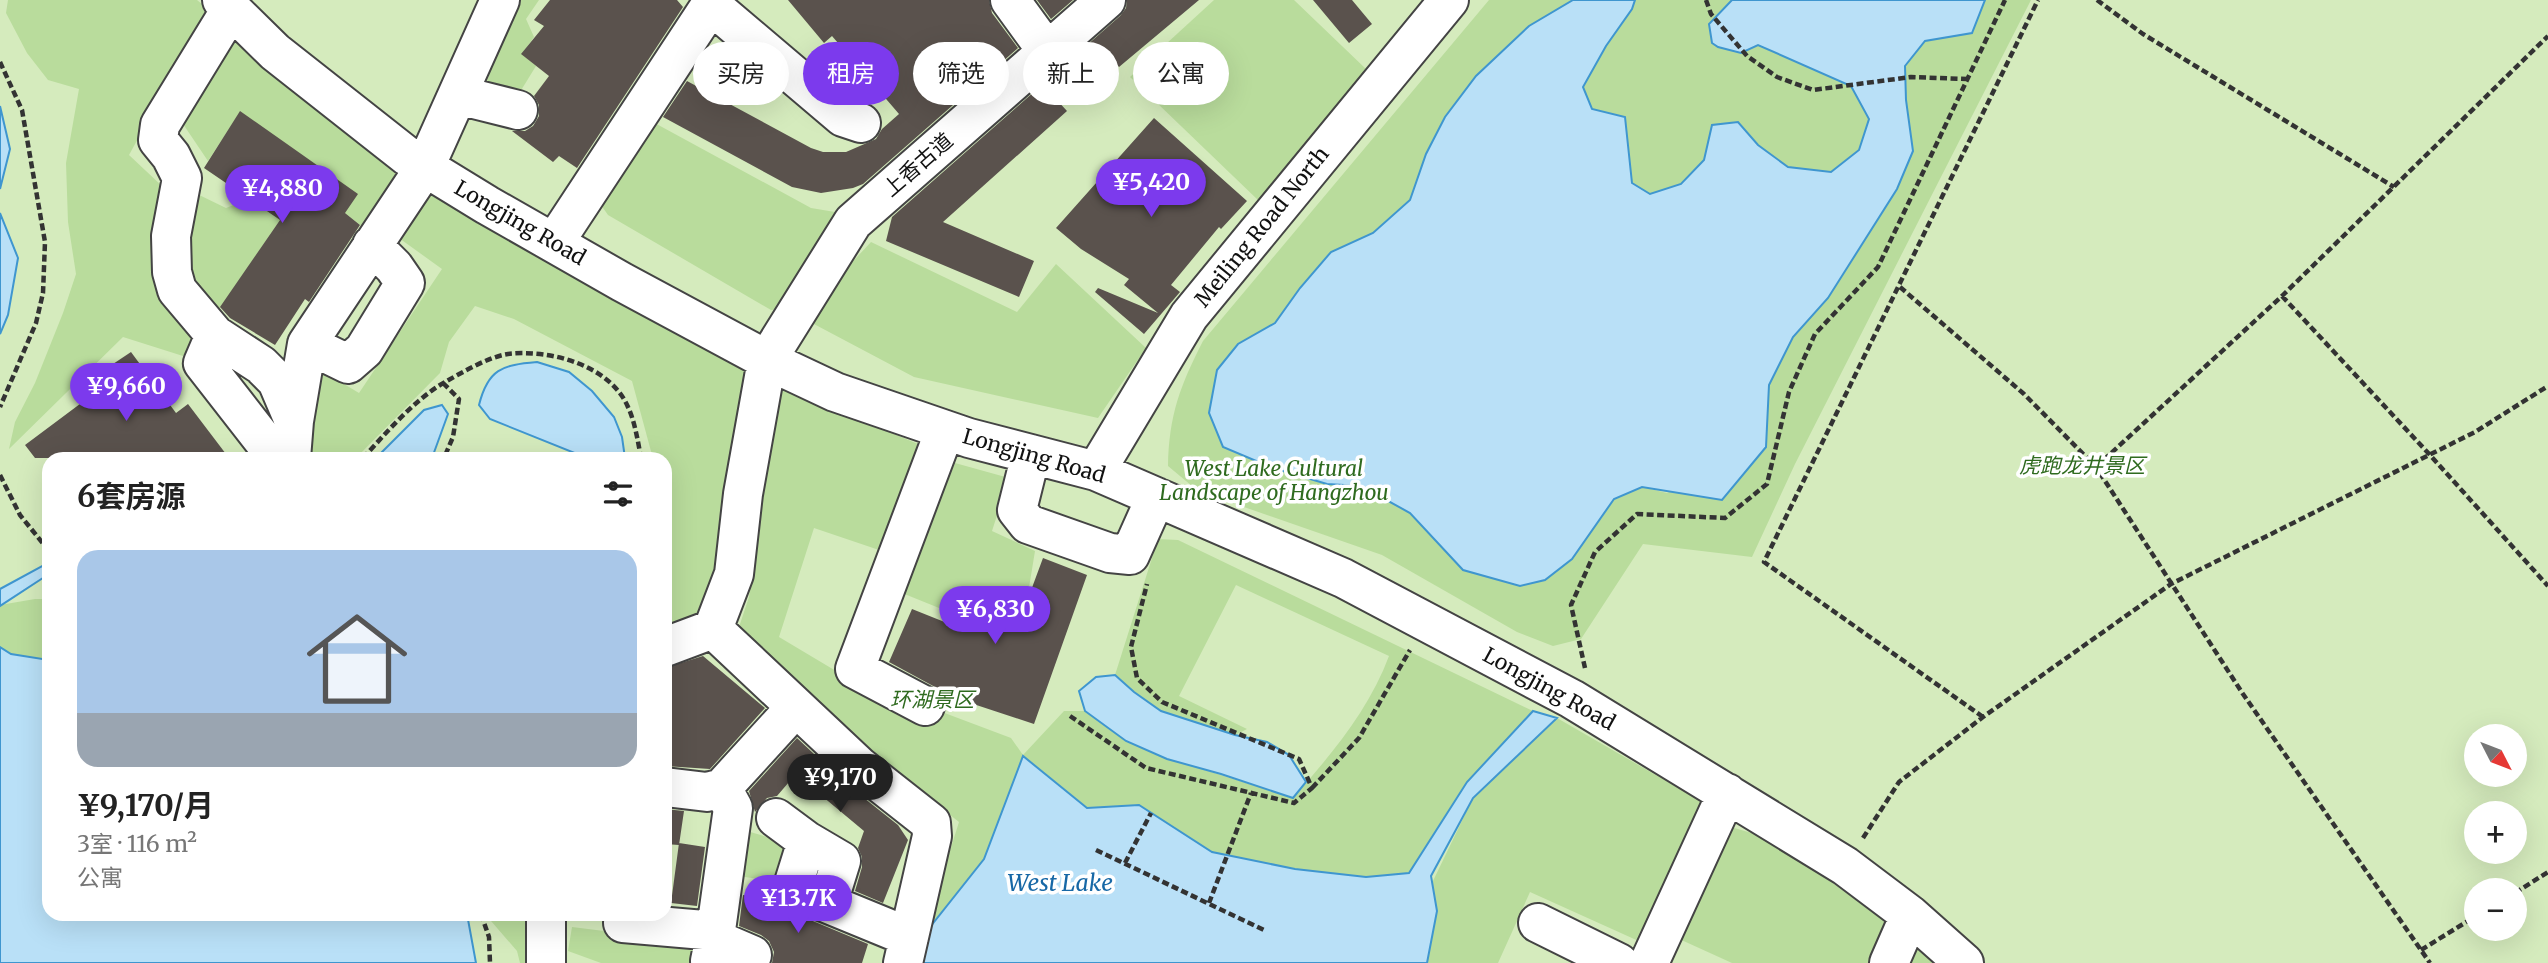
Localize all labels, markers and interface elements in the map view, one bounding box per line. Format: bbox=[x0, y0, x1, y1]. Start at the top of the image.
chip: 买房 bbox=[693, 42, 789, 105]
chip: 租房 bbox=[803, 42, 899, 105]
chip: 筛选 bbox=[913, 42, 1009, 105]
chip: 新上 bbox=[1023, 42, 1119, 105]
chip: 公寓 bbox=[1133, 42, 1229, 105]
street label: 上香古道 bbox=[877, 127, 958, 202]
street label: Meiling Road North bbox=[1189, 141, 1335, 312]
pin: ¥5,420 bbox=[1094, 160, 1208, 219]
pin: ¥4,880 bbox=[225, 166, 339, 225]
text: ¥5,420 bbox=[1112, 167, 1190, 196]
text: ¥4,880 bbox=[241, 173, 323, 202]
street label: Longjing Road bbox=[450, 174, 591, 271]
pin: ¥9,660 bbox=[69, 364, 183, 423]
text: ¥9,660 bbox=[86, 371, 166, 400]
street label: Longjing Road bbox=[960, 422, 1109, 489]
park label: 虎跑龙井景区 bbox=[2019, 452, 2148, 479]
park label: West Lake Cultural Landscape of Hangzhou bbox=[1159, 455, 1389, 506]
icon: filters bbox=[599, 475, 637, 513]
text: 6套房源 bbox=[77, 477, 185, 515]
pin: ¥6,830 bbox=[938, 586, 1052, 646]
text: ¥6,830 bbox=[955, 594, 1035, 623]
icon: home bbox=[294, 596, 420, 722]
street label: Longjing Road bbox=[1478, 641, 1621, 736]
park label: 环湖景区 bbox=[890, 686, 977, 713]
north arrow bbox=[2464, 724, 2527, 788]
map controls bbox=[2464, 724, 2527, 941]
pin: ¥9,170 bbox=[783, 754, 897, 814]
text: ¥9,170 bbox=[803, 762, 877, 791]
text: ¥9,170/月 bbox=[77, 786, 214, 824]
button: + bbox=[2464, 801, 2527, 864]
text: 3室 · 116 m² bbox=[77, 829, 197, 858]
text: 公寓 bbox=[77, 863, 123, 892]
water label: West Lake bbox=[1007, 868, 1113, 897]
pin: ¥13.7K bbox=[741, 876, 855, 935]
button: − bbox=[2464, 878, 2527, 941]
text: ¥13.7K bbox=[760, 883, 836, 912]

